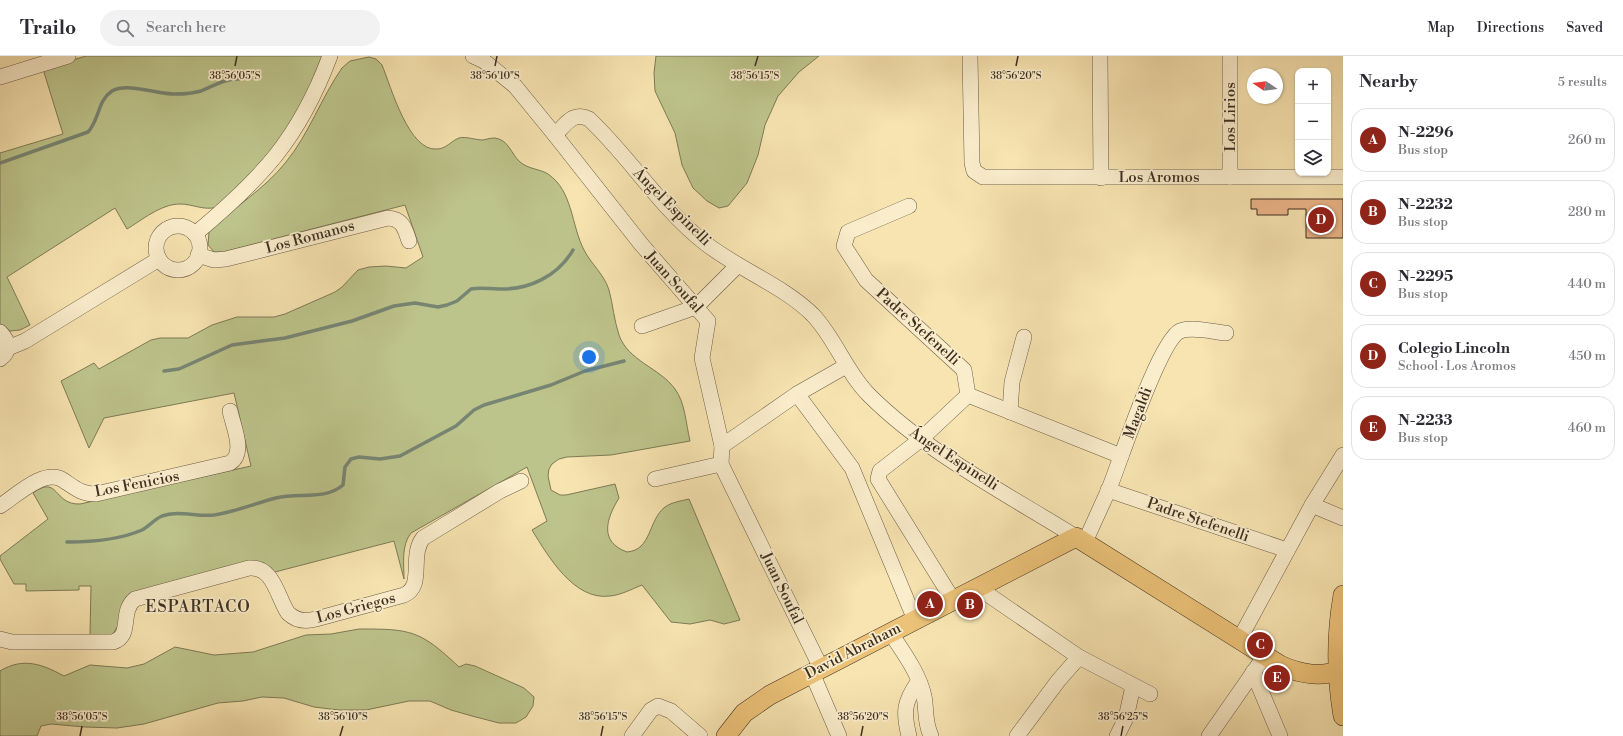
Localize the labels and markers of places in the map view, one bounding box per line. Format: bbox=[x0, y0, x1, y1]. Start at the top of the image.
pin: D bbox=[1308, 205, 1334, 235]
pin: A bbox=[917, 589, 943, 619]
pin: B bbox=[957, 590, 983, 620]
pin: C bbox=[1247, 630, 1273, 660]
pin: E bbox=[1264, 663, 1290, 693]

